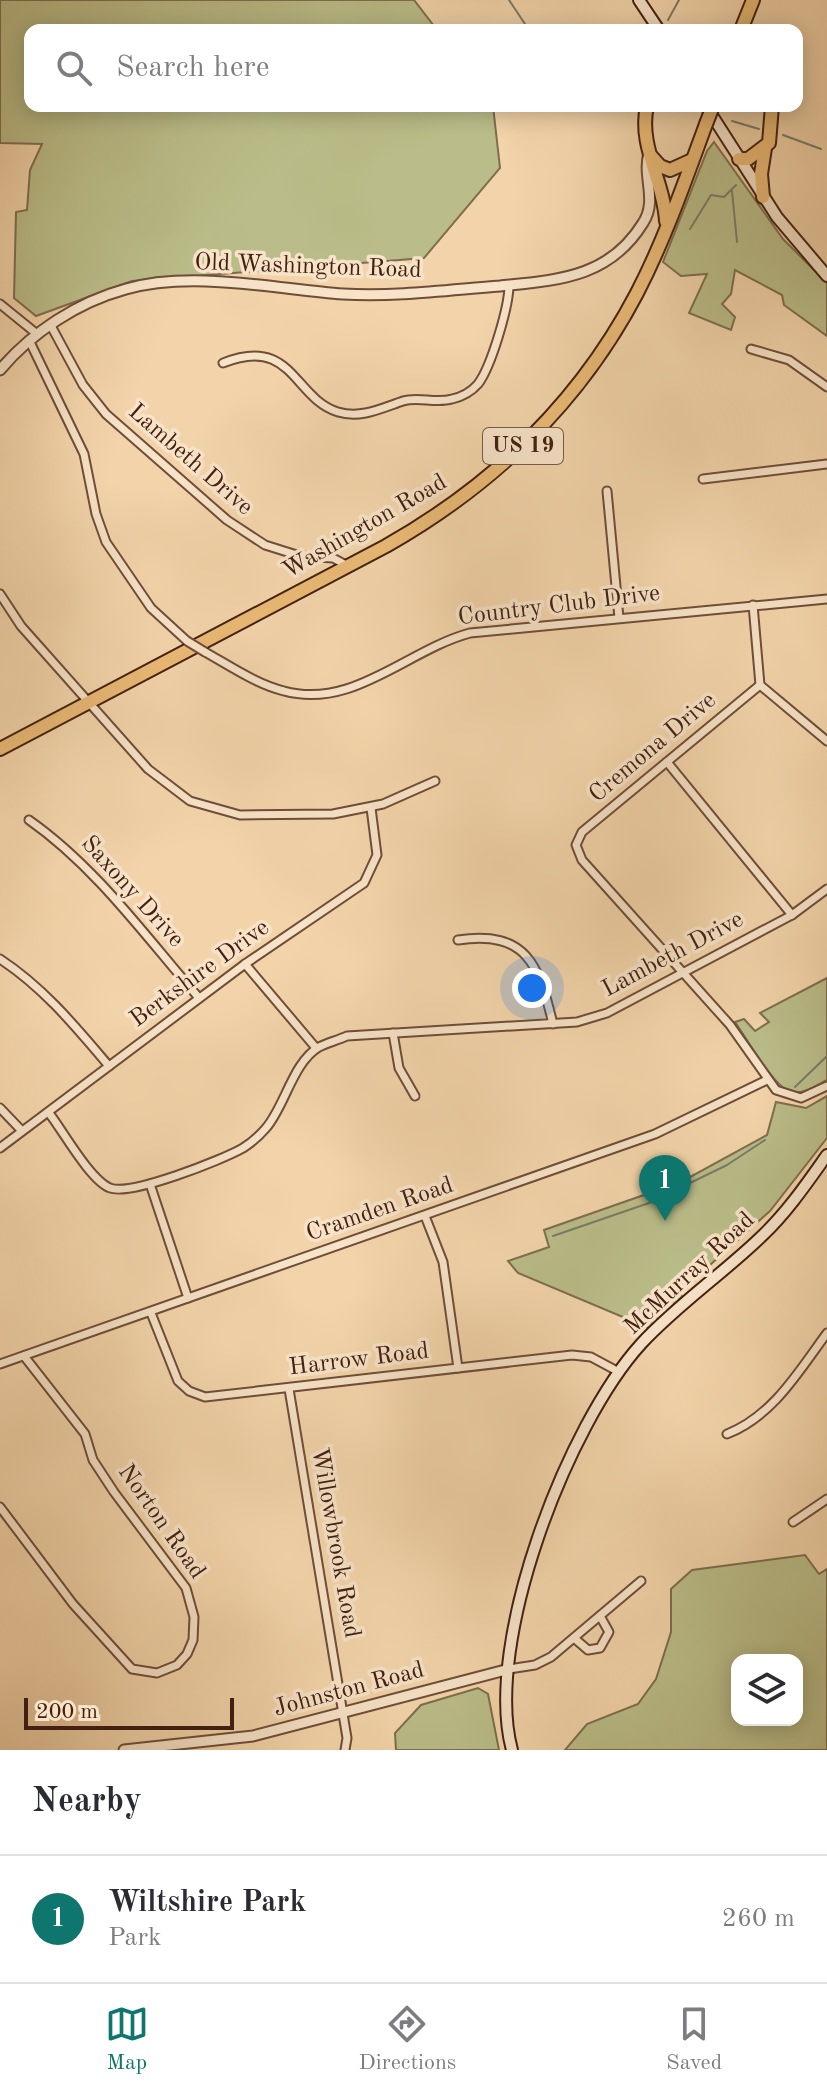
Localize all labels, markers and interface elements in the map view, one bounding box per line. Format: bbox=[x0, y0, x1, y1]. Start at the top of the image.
search box bbox=[24, 24, 803, 112]
icon: search bbox=[52, 46, 96, 90]
text: Search here bbox=[116, 53, 270, 83]
street label: Old Washington Road bbox=[194, 251, 422, 283]
street label: Lambeth Drive bbox=[123, 400, 257, 520]
road number: US 19 bbox=[483, 428, 563, 464]
street label: Washington Road bbox=[279, 470, 451, 584]
street label: Country Club Drive bbox=[457, 582, 661, 630]
street label: Cremona Drive bbox=[585, 688, 721, 808]
street label: Saxony Drive bbox=[76, 832, 188, 952]
street label: Lambeth Drive bbox=[598, 908, 748, 1002]
street label: Berkshire Drive bbox=[126, 916, 274, 1032]
your location bbox=[512, 968, 552, 1008]
pin: 1 bbox=[639, 1155, 691, 1221]
street label: Cramden Road bbox=[303, 1174, 457, 1246]
street label: McMurray Road bbox=[621, 1208, 759, 1340]
street label: Harrow Road bbox=[288, 1340, 430, 1380]
street label: Willowbrook Road bbox=[306, 1446, 364, 1640]
street label: Norton Road bbox=[113, 1460, 209, 1584]
map controls bbox=[731, 1654, 803, 1726]
button: layers bbox=[731, 1654, 803, 1726]
street label: Johnston Road bbox=[271, 1658, 427, 1722]
scale bar bbox=[24, 1694, 234, 1730]
text: 200 m bbox=[36, 1701, 98, 1723]
text: Nearby bbox=[32, 1785, 142, 1819]
text: Wiltshire Park bbox=[108, 1888, 306, 1918]
text: 1 bbox=[50, 1906, 66, 1932]
text: 260 m bbox=[722, 1906, 795, 1932]
text: Park bbox=[108, 1925, 162, 1951]
tab: Map bbox=[105, 2002, 149, 2077]
tab: Directions bbox=[359, 2002, 456, 2077]
tab: Saved bbox=[666, 2002, 722, 2077]

